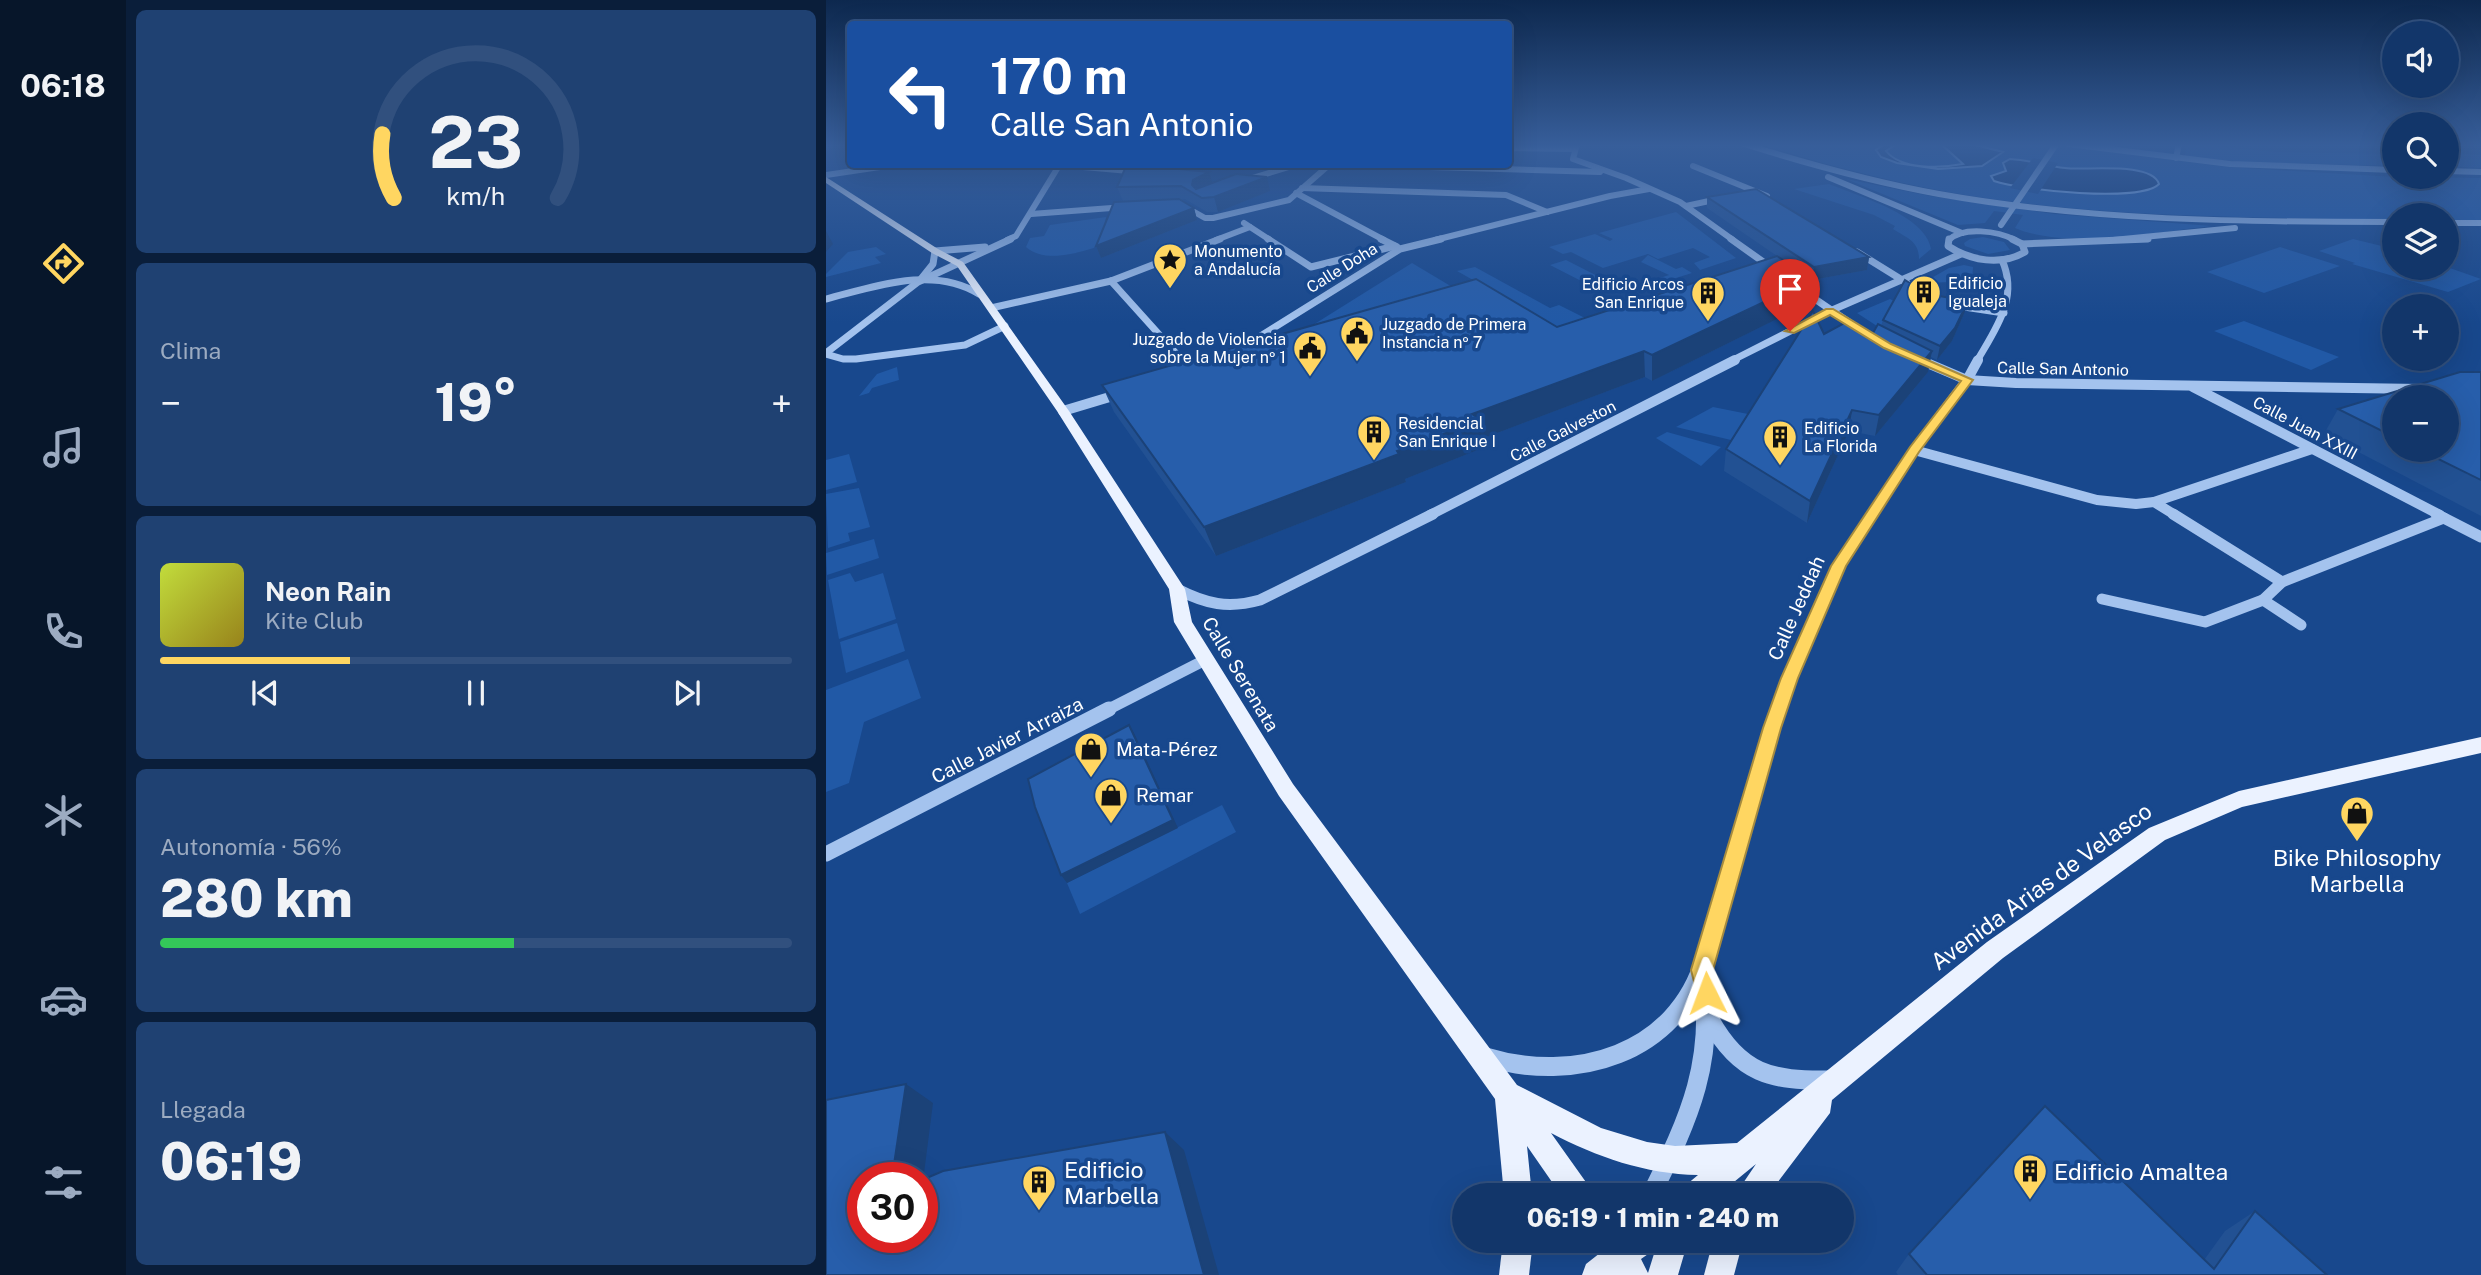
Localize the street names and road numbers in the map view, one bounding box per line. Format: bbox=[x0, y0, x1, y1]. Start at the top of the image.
street label: Calle Doha bbox=[1303, 239, 1381, 297]
street label: Calle San Antonio bbox=[1997, 358, 2129, 380]
street label: Calle Juan XXIII bbox=[2250, 392, 2360, 464]
street label: Calle Galveston bbox=[1507, 396, 1619, 466]
street label: Calle Jeddah bbox=[1763, 552, 1829, 664]
street label: Calle Serenata bbox=[1198, 613, 1284, 735]
street label: Calle Javier Arraiza bbox=[928, 692, 1086, 788]
street label: Avenida Arias de Velasco bbox=[1925, 797, 2157, 975]

